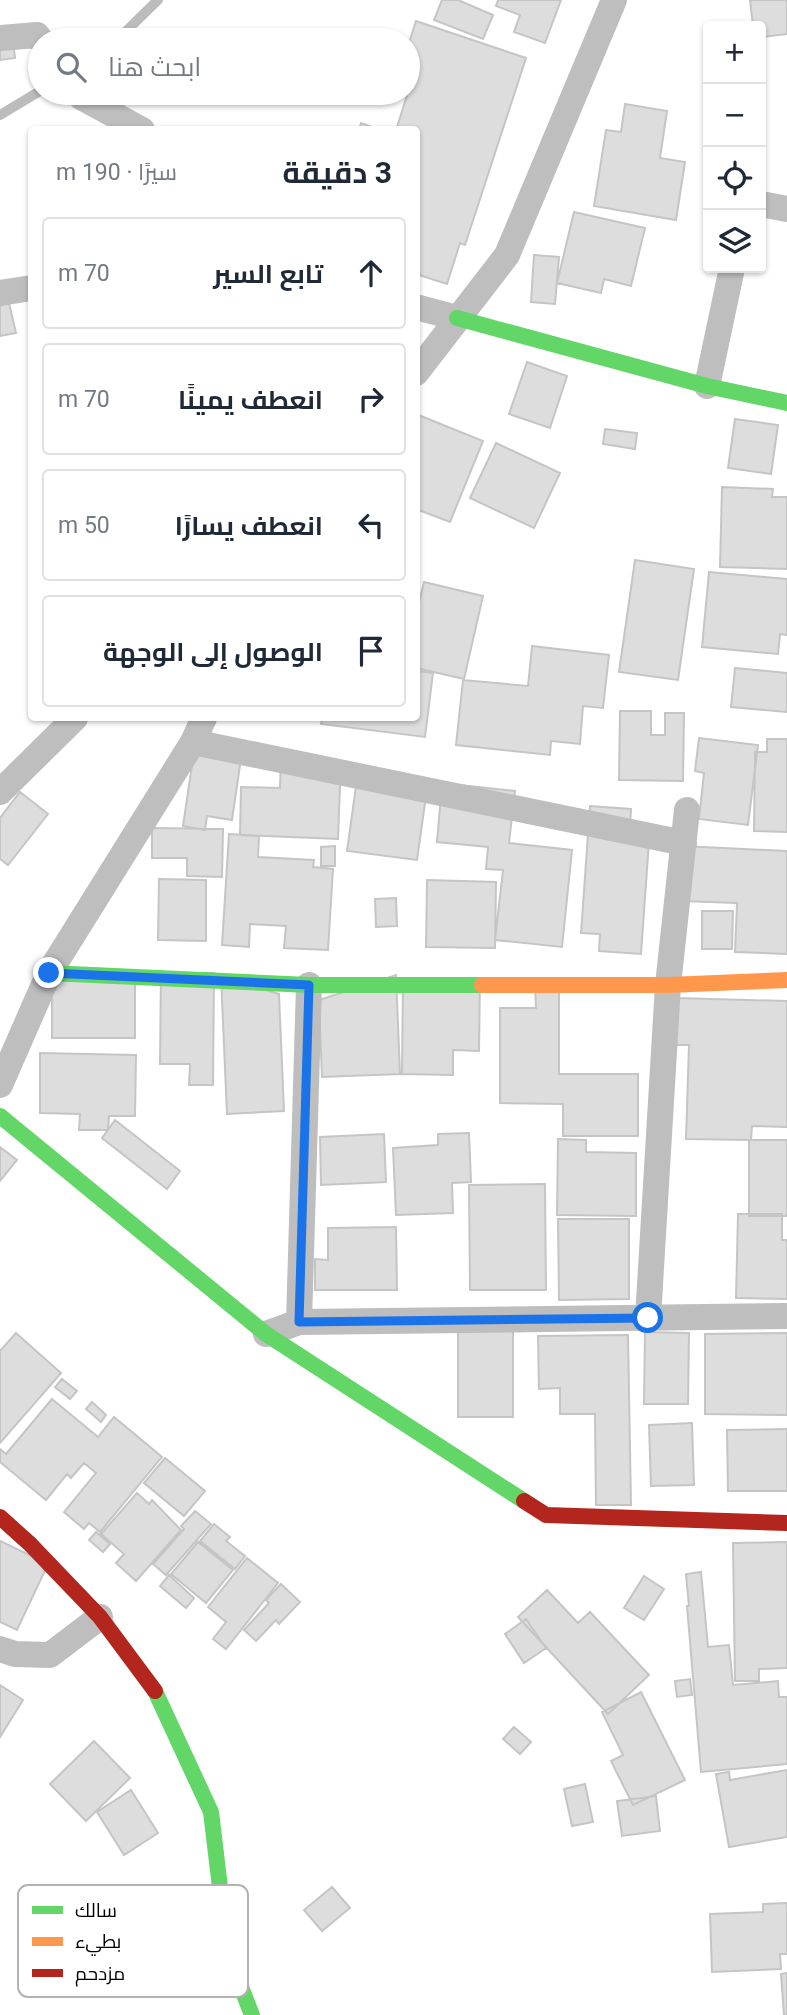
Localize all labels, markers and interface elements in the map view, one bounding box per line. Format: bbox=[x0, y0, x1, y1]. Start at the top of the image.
map controls bbox=[703, 21, 766, 273]
button: + bbox=[703, 21, 766, 84]
search box bbox=[28, 28, 420, 105]
icon: search bbox=[52, 48, 90, 86]
text: ابحث هنا bbox=[108, 52, 201, 82]
button: − bbox=[703, 84, 766, 147]
button: locate bbox=[703, 147, 766, 210]
text: 3 دقيقة bbox=[283, 155, 392, 190]
text: سيرًا · 190 m bbox=[56, 159, 177, 186]
button: layers bbox=[703, 210, 766, 273]
icon: ahead bbox=[352, 254, 390, 292]
text: تابع السير bbox=[213, 259, 323, 289]
text: 70 m bbox=[58, 260, 110, 287]
icon: right bbox=[352, 380, 390, 418]
text: انعطف يمينًا bbox=[178, 385, 323, 415]
text: 70 m bbox=[58, 386, 110, 413]
icon: left bbox=[352, 506, 390, 544]
text: انعطف يسارًا bbox=[175, 511, 323, 541]
text: 50 m bbox=[58, 512, 110, 539]
icon: arrive bbox=[352, 632, 390, 670]
text: الوصول إلى الوجهة bbox=[103, 637, 323, 667]
route end bbox=[33, 957, 64, 988]
route start bbox=[632, 1302, 663, 1333]
legend bbox=[18, 1885, 248, 1997]
text: سالك bbox=[75, 1899, 117, 1922]
text: بطيء bbox=[75, 1930, 121, 1956]
text: مزدحم bbox=[75, 1962, 125, 1987]

